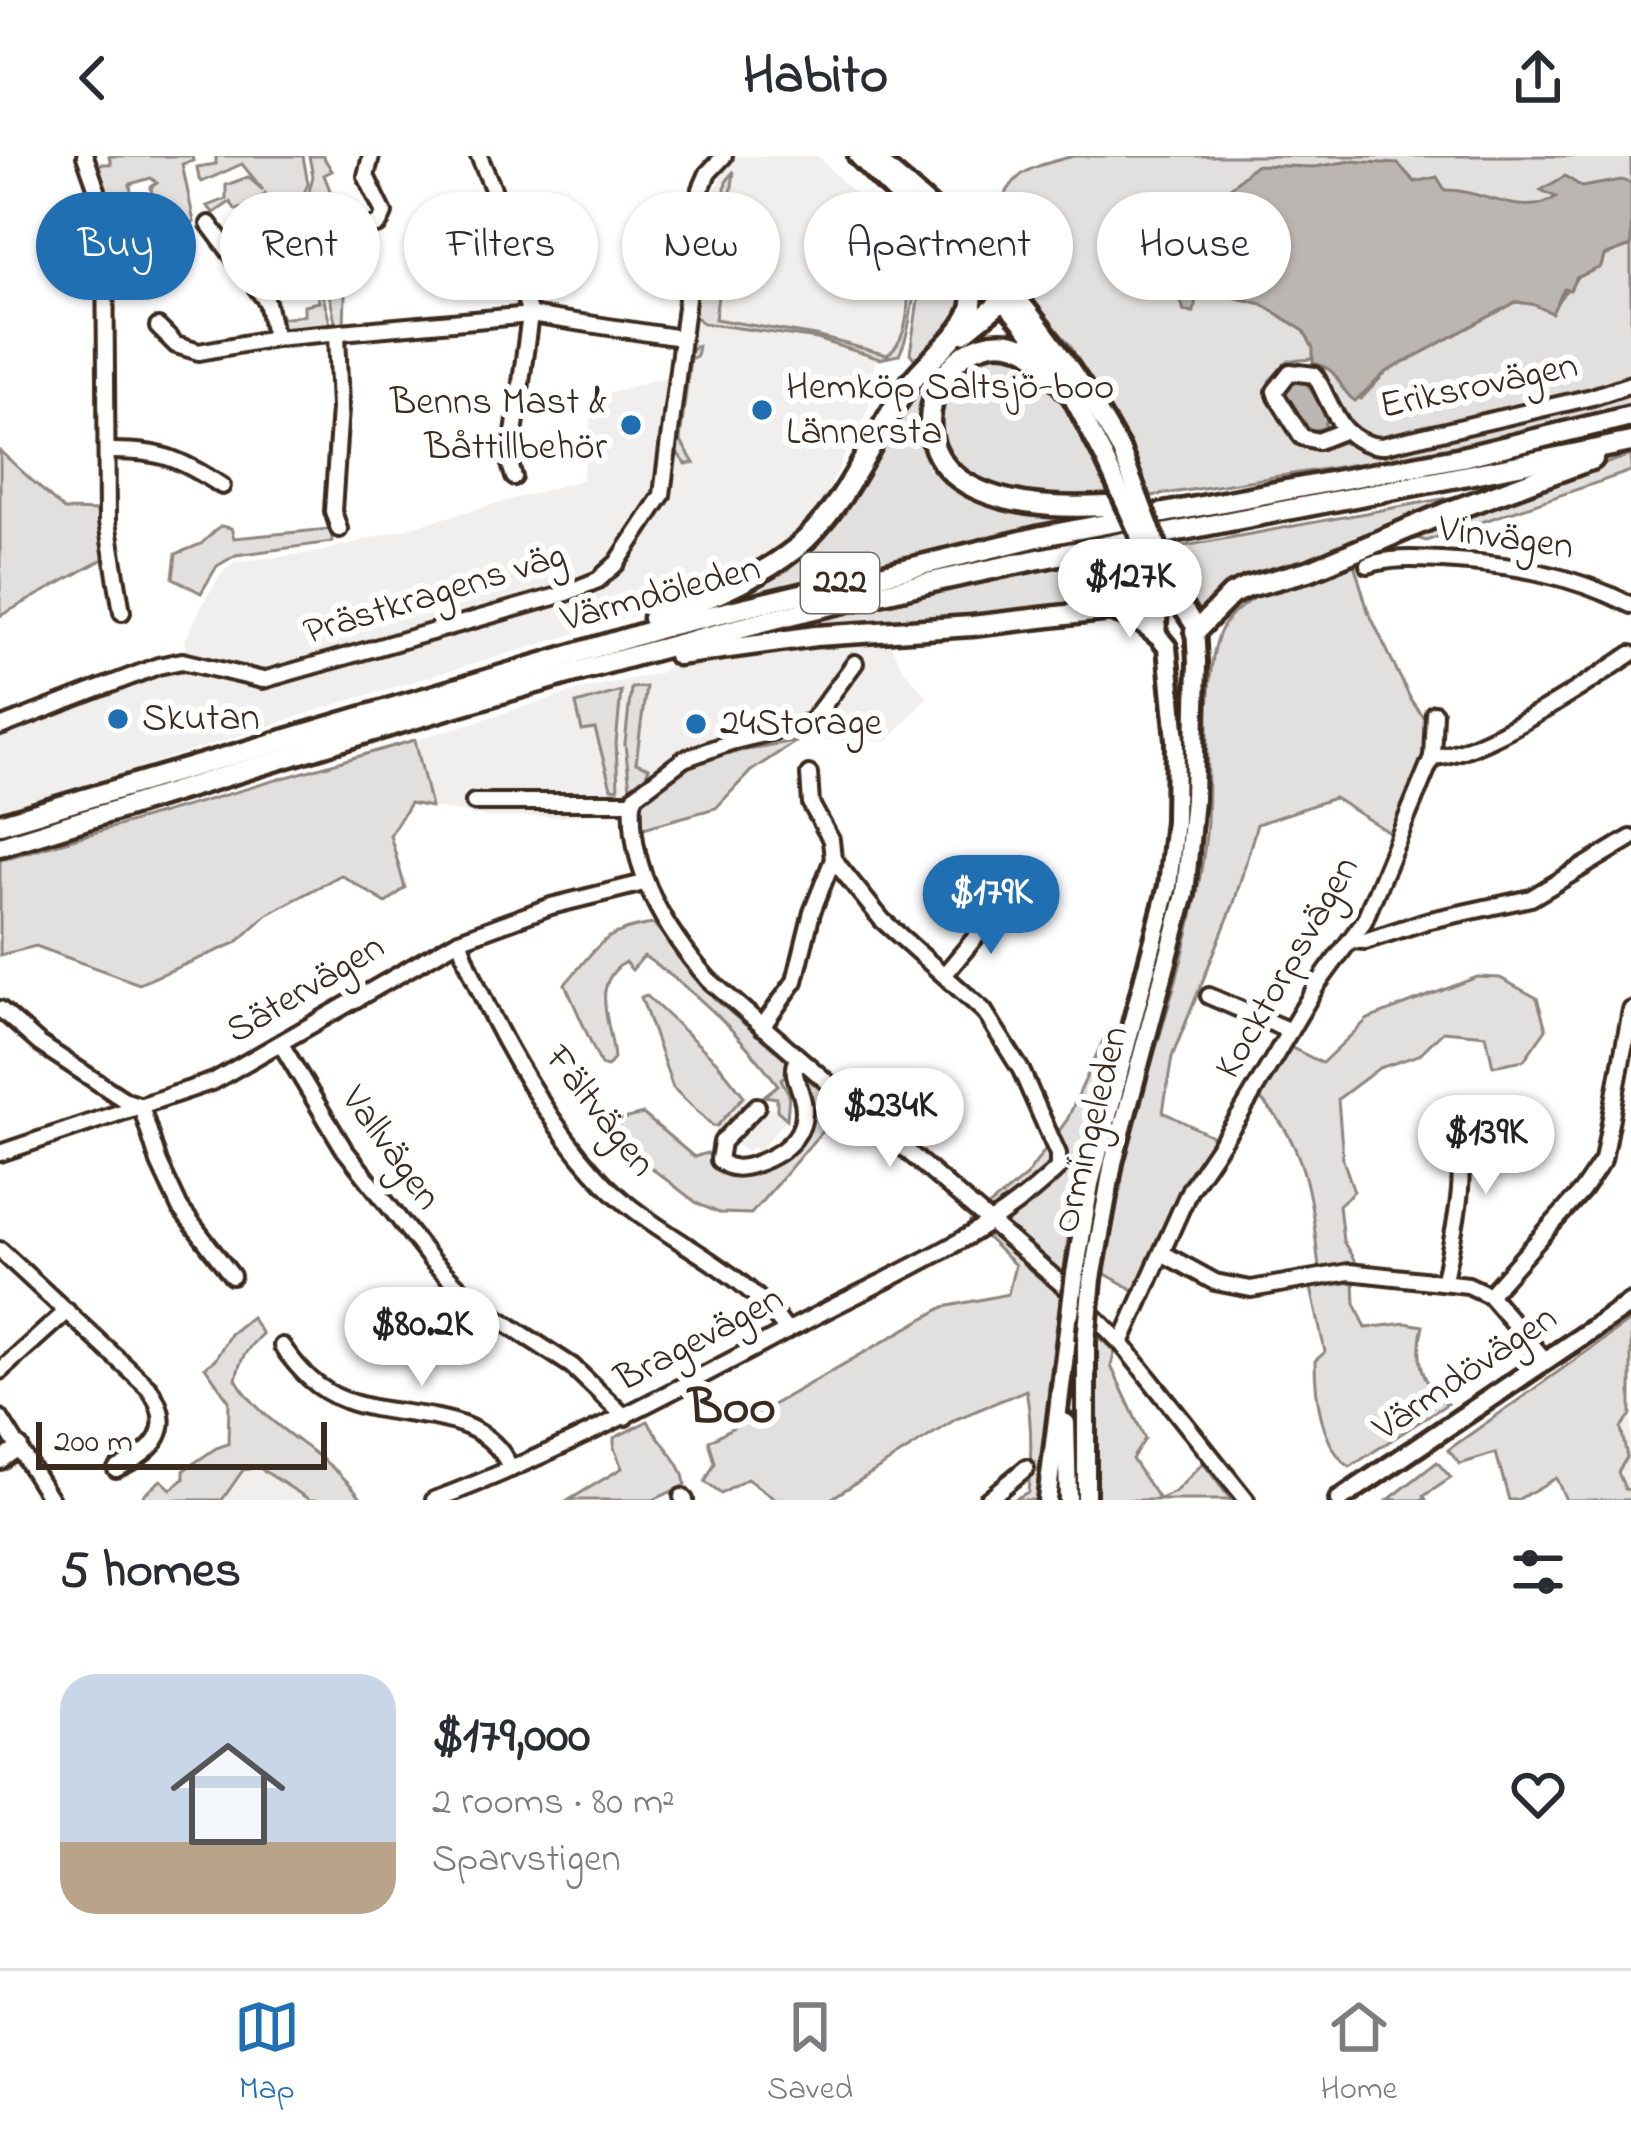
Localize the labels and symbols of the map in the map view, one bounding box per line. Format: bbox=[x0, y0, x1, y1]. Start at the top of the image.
street label: Eriksrovägen bbox=[1375, 338, 1583, 436]
place label: Hemköp Saltsjö-boo Lännersta bbox=[786, 360, 1114, 462]
place label: Benns Mast & Båttillbehör bbox=[389, 375, 608, 477]
marker: Hemköp Saltsjö-boo Lännersta bbox=[749, 397, 775, 423]
marker: Benns Mast & Båttillbehör bbox=[618, 412, 644, 438]
street label: Vinvägen bbox=[1434, 501, 1577, 577]
street label: Prästkragens väg bbox=[297, 528, 573, 662]
pin: $127K bbox=[1046, 539, 1214, 641]
street label: Värmdöleden bbox=[554, 541, 767, 649]
road number: 222 bbox=[801, 553, 879, 613]
place label: Skutan bbox=[142, 691, 260, 748]
place label: 24Storage bbox=[720, 696, 883, 753]
marker: Skutan bbox=[105, 706, 131, 732]
marker: 24Storage bbox=[683, 711, 709, 737]
street label: Kocktorpsvägen bbox=[1201, 846, 1375, 1090]
pin: $179K bbox=[907, 855, 1075, 957]
street label: Sätervägen bbox=[216, 920, 396, 1060]
street label: Ormingeleden bbox=[1039, 1020, 1145, 1240]
street label: Fältvägen bbox=[529, 1033, 669, 1190]
pin: $234K bbox=[806, 1068, 974, 1170]
street label: Vallvägen bbox=[325, 1074, 455, 1223]
pin: $139K bbox=[1402, 1095, 1570, 1197]
street label: Bragevägen bbox=[605, 1272, 794, 1409]
pin: $80.2K bbox=[324, 1287, 520, 1389]
street label: Värmdövägen bbox=[1361, 1291, 1570, 1457]
district label: Boo bbox=[686, 1372, 776, 1447]
scale bar bbox=[36, 1416, 327, 1469]

